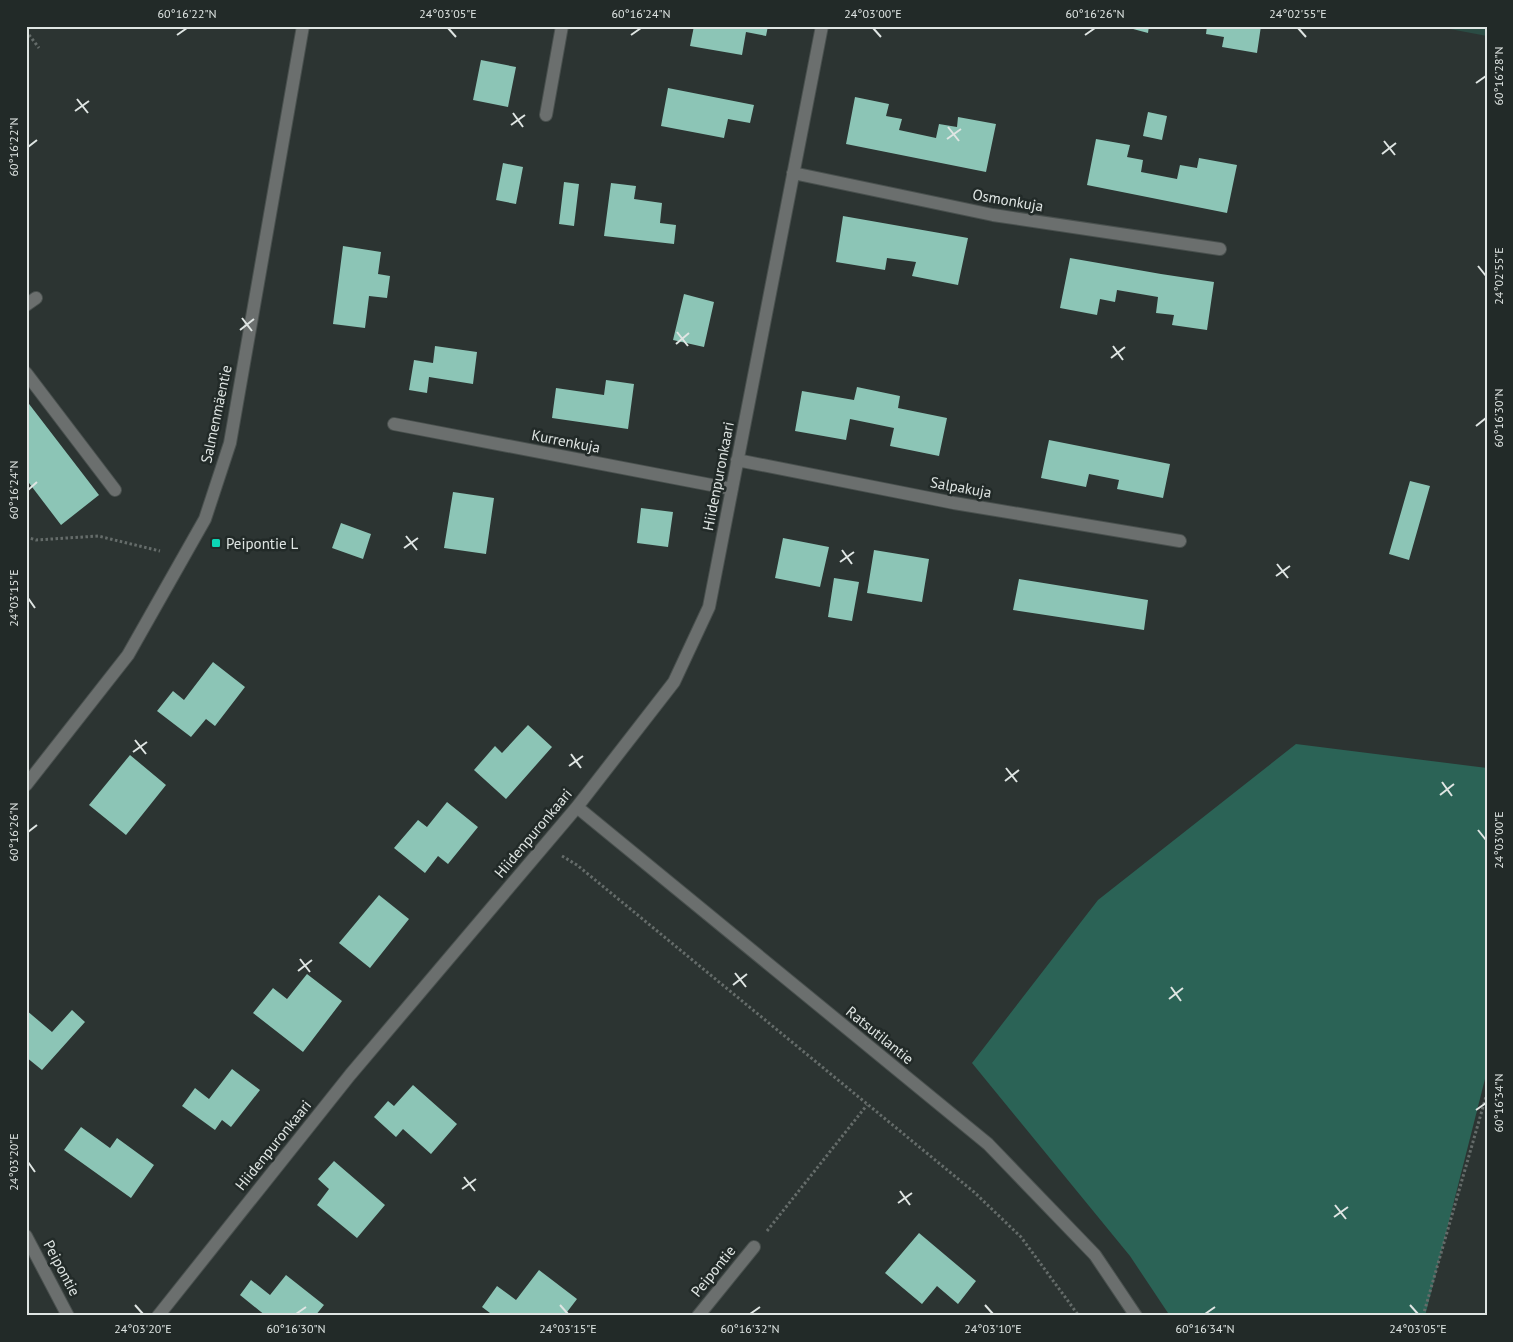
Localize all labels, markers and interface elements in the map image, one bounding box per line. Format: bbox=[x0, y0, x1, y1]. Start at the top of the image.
text: 60°16'22"N bbox=[157, 6, 217, 21]
text: 24°03'05"E bbox=[419, 6, 477, 21]
text: 60°16'24"N bbox=[611, 6, 671, 21]
text: 24°03'00"E bbox=[844, 6, 902, 21]
text: 60°16'26"N bbox=[1065, 6, 1125, 21]
text: 24°02'55"E bbox=[1269, 6, 1327, 21]
text: 60°16'28"N bbox=[1491, 46, 1506, 106]
text: 60°16'22"N bbox=[6, 117, 21, 177]
street label: Osmonkuja bbox=[971, 184, 1045, 216]
text: 24°02'55"E bbox=[1491, 247, 1506, 305]
street label: Salmenmäentie bbox=[196, 363, 236, 465]
text: 60°16'30"N bbox=[1491, 388, 1506, 448]
street label: Hiidenpuronkaari bbox=[698, 420, 738, 532]
street label: Kurrenkuja bbox=[530, 425, 602, 457]
text: 60°16'24"N bbox=[6, 460, 21, 520]
street label: Salpakuja bbox=[929, 472, 993, 502]
place label: Peipontie L bbox=[226, 534, 299, 553]
marker: Peipontie L bbox=[210, 537, 222, 549]
text: 24°03'15"E bbox=[6, 569, 21, 627]
street label: Hiidenpuronkaari bbox=[490, 784, 576, 882]
text: 60°16'26"N bbox=[6, 802, 21, 862]
text: 24°03'00"E bbox=[1491, 811, 1506, 869]
street label: Ratsutilantie bbox=[842, 1002, 918, 1068]
text: 60°16'34"N bbox=[1491, 1073, 1506, 1133]
street label: Hiidenpuronkaari bbox=[231, 1096, 315, 1194]
text: 24°03'20"E bbox=[6, 1133, 21, 1191]
street label: Peipontie bbox=[39, 1237, 85, 1299]
street label: Peipontie bbox=[687, 1241, 739, 1301]
text: 24°03'20"E bbox=[114, 1321, 172, 1336]
text: 60°16'30"N bbox=[266, 1321, 326, 1336]
text: 24°03'15"E bbox=[539, 1321, 597, 1336]
text: 60°16'32"N bbox=[720, 1321, 780, 1336]
text: 24°03'10"E bbox=[964, 1321, 1022, 1336]
text: 60°16'34"N bbox=[1175, 1321, 1235, 1336]
text: 24°03'05"E bbox=[1389, 1321, 1447, 1336]

